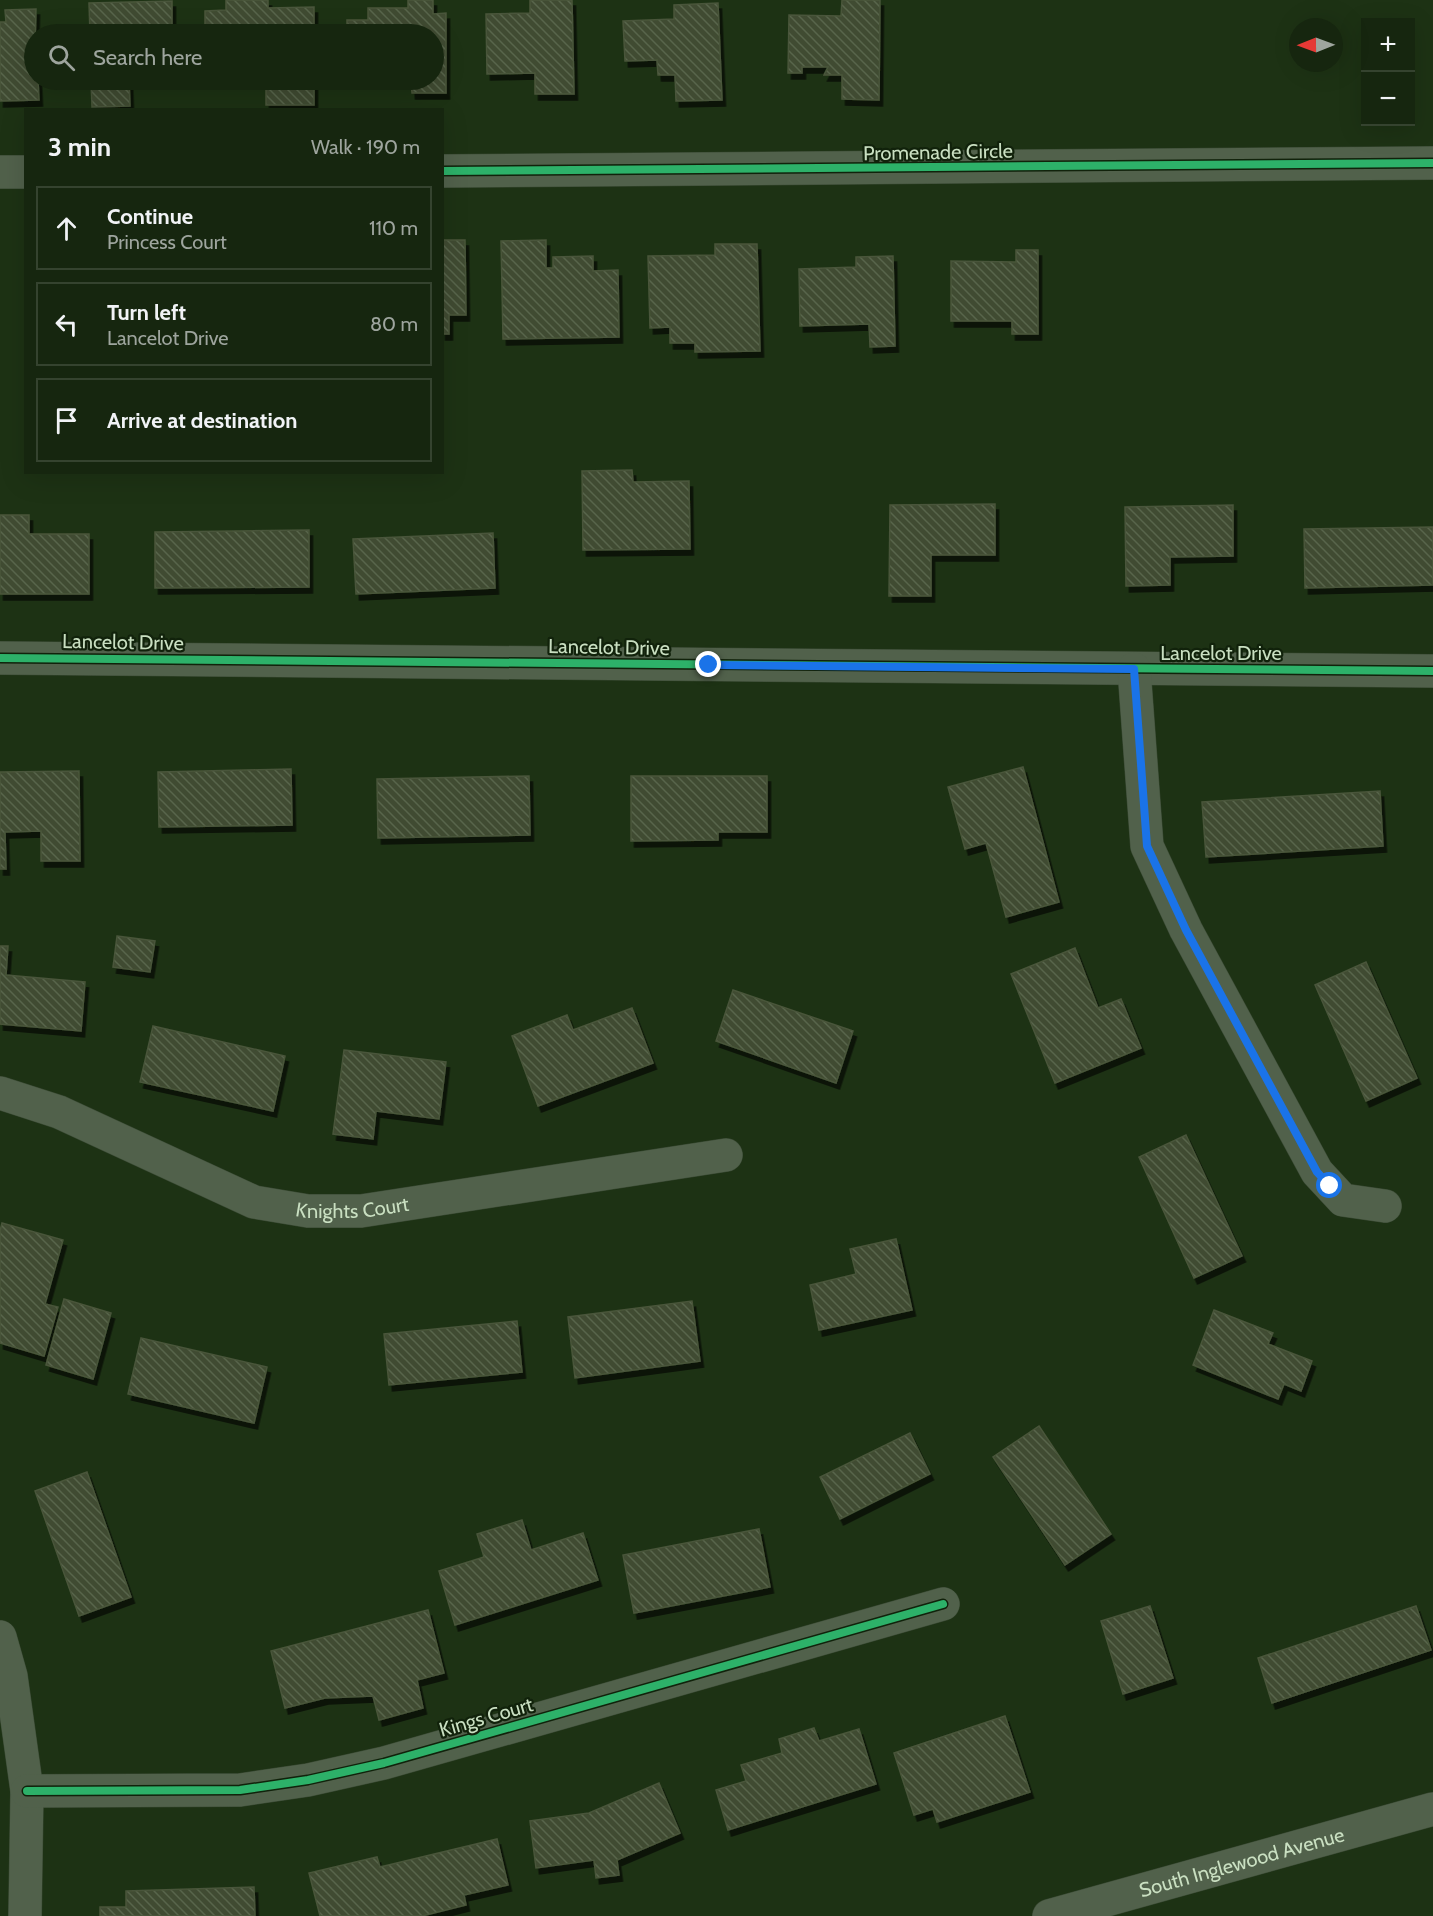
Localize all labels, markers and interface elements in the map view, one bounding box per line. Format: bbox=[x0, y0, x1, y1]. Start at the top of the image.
north arrow bbox=[1289, 18, 1343, 72]
map controls bbox=[1361, 18, 1415, 126]
button: + bbox=[1361, 18, 1415, 72]
search box bbox=[24, 24, 444, 90]
icon: search bbox=[45, 41, 78, 74]
text: Search here bbox=[93, 44, 202, 71]
button: − bbox=[1361, 72, 1415, 126]
text: 3 min bbox=[48, 131, 111, 163]
text: Walk · 190 m bbox=[311, 135, 420, 159]
street label: Promenade Circle bbox=[863, 139, 1013, 165]
text: Continue bbox=[107, 203, 193, 230]
icon: ahead bbox=[50, 212, 83, 245]
text: 110 m bbox=[369, 216, 418, 240]
text: Princess Court bbox=[107, 230, 227, 254]
text: Turn left bbox=[107, 299, 186, 326]
icon: left bbox=[50, 308, 83, 341]
text: 80 m bbox=[370, 312, 418, 336]
text: Lancelot Drive bbox=[107, 326, 229, 350]
icon: arrive bbox=[50, 404, 83, 437]
text: Arrive at destination bbox=[107, 407, 297, 434]
street label: Lancelot Drive bbox=[62, 629, 184, 655]
street label: Lancelot Drive bbox=[548, 634, 670, 660]
street label: Lancelot Drive bbox=[1160, 641, 1282, 665]
route end bbox=[695, 651, 721, 677]
route start bbox=[1316, 1172, 1342, 1198]
street label: Knights Court bbox=[294, 1192, 411, 1223]
street label: Kings Court bbox=[436, 1692, 536, 1742]
street label: South Inglewood Avenue bbox=[1136, 1822, 1347, 1902]

